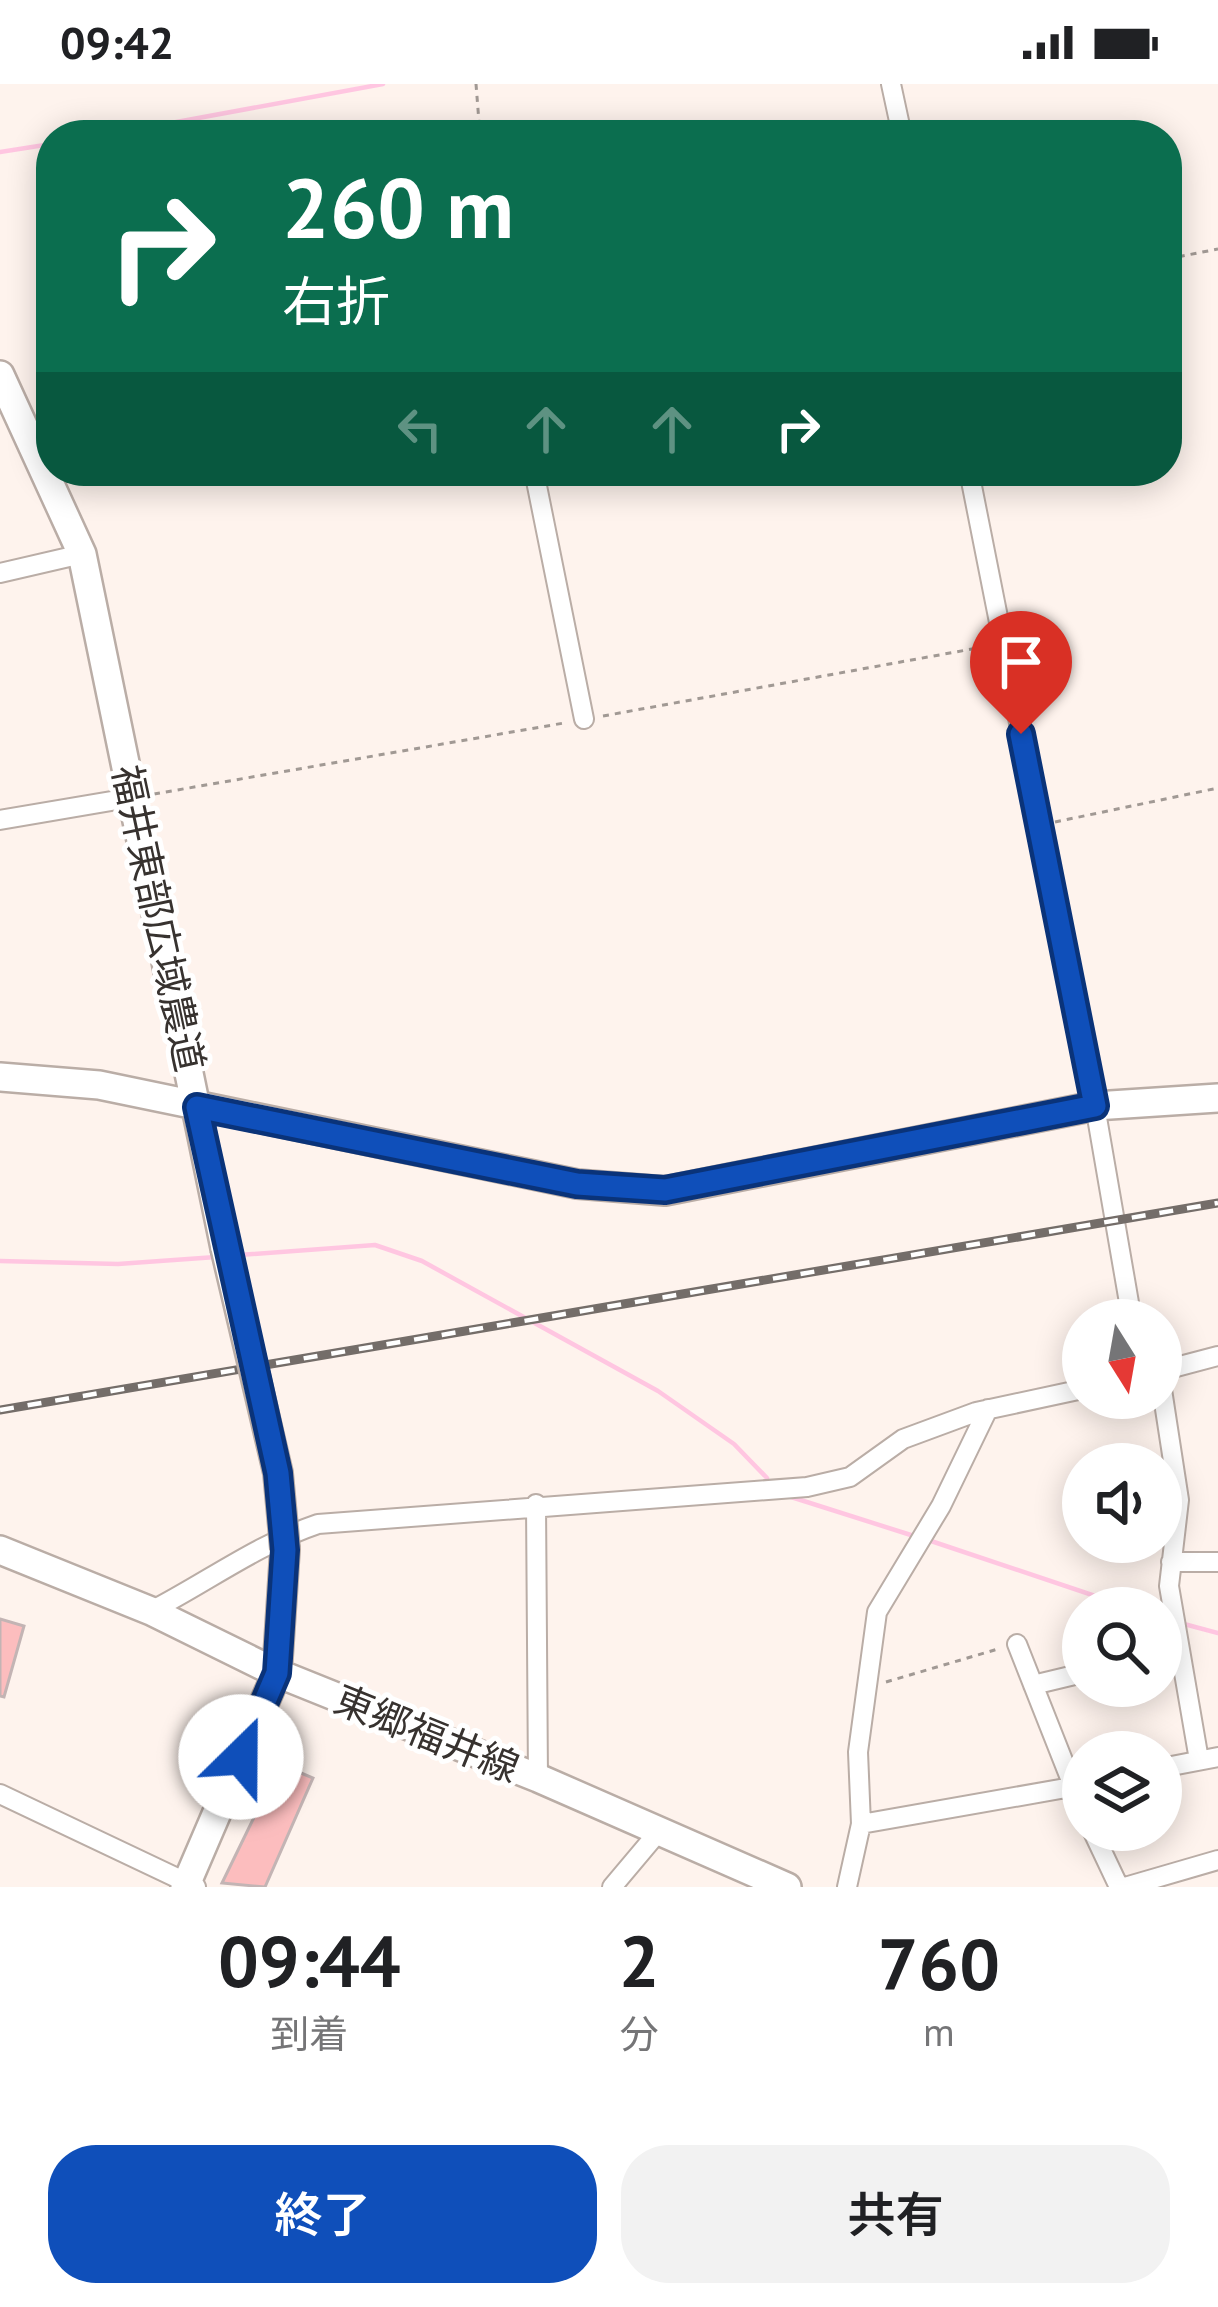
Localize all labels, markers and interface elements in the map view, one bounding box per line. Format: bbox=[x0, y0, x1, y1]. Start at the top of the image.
text: 09:42 bbox=[60, 13, 174, 71]
text: 260 m bbox=[282, 152, 514, 261]
icon: right bbox=[84, 168, 240, 324]
text: 右折 bbox=[282, 266, 390, 336]
icon: left bbox=[387, 396, 453, 462]
icon: ahead bbox=[513, 396, 579, 462]
icon: ahead bbox=[639, 396, 705, 462]
icon: right bbox=[765, 396, 831, 462]
pin bbox=[970, 611, 1072, 734]
icon: arrive bbox=[988, 629, 1054, 695]
street label: 福井東部広域農道 bbox=[102, 760, 216, 1076]
north arrow bbox=[1062, 1299, 1182, 1419]
map controls bbox=[1062, 1299, 1182, 1851]
button: sound bbox=[1062, 1443, 1182, 1563]
button: search bbox=[1062, 1587, 1182, 1707]
street label: 東郷福井線 bbox=[327, 1673, 527, 1793]
position arrow bbox=[178, 1694, 304, 1820]
button: layers bbox=[1062, 1731, 1182, 1851]
text: 09:44 bbox=[218, 1914, 401, 2007]
text: 2 bbox=[619, 1914, 660, 2007]
text: 760 bbox=[878, 1917, 1000, 2010]
text: m bbox=[923, 2006, 955, 2057]
text: 到着 bbox=[270, 2008, 348, 2059]
text: 分 bbox=[620, 2008, 659, 2059]
button: 終了 bbox=[48, 2145, 597, 2283]
button: 共有 bbox=[621, 2145, 1170, 2283]

